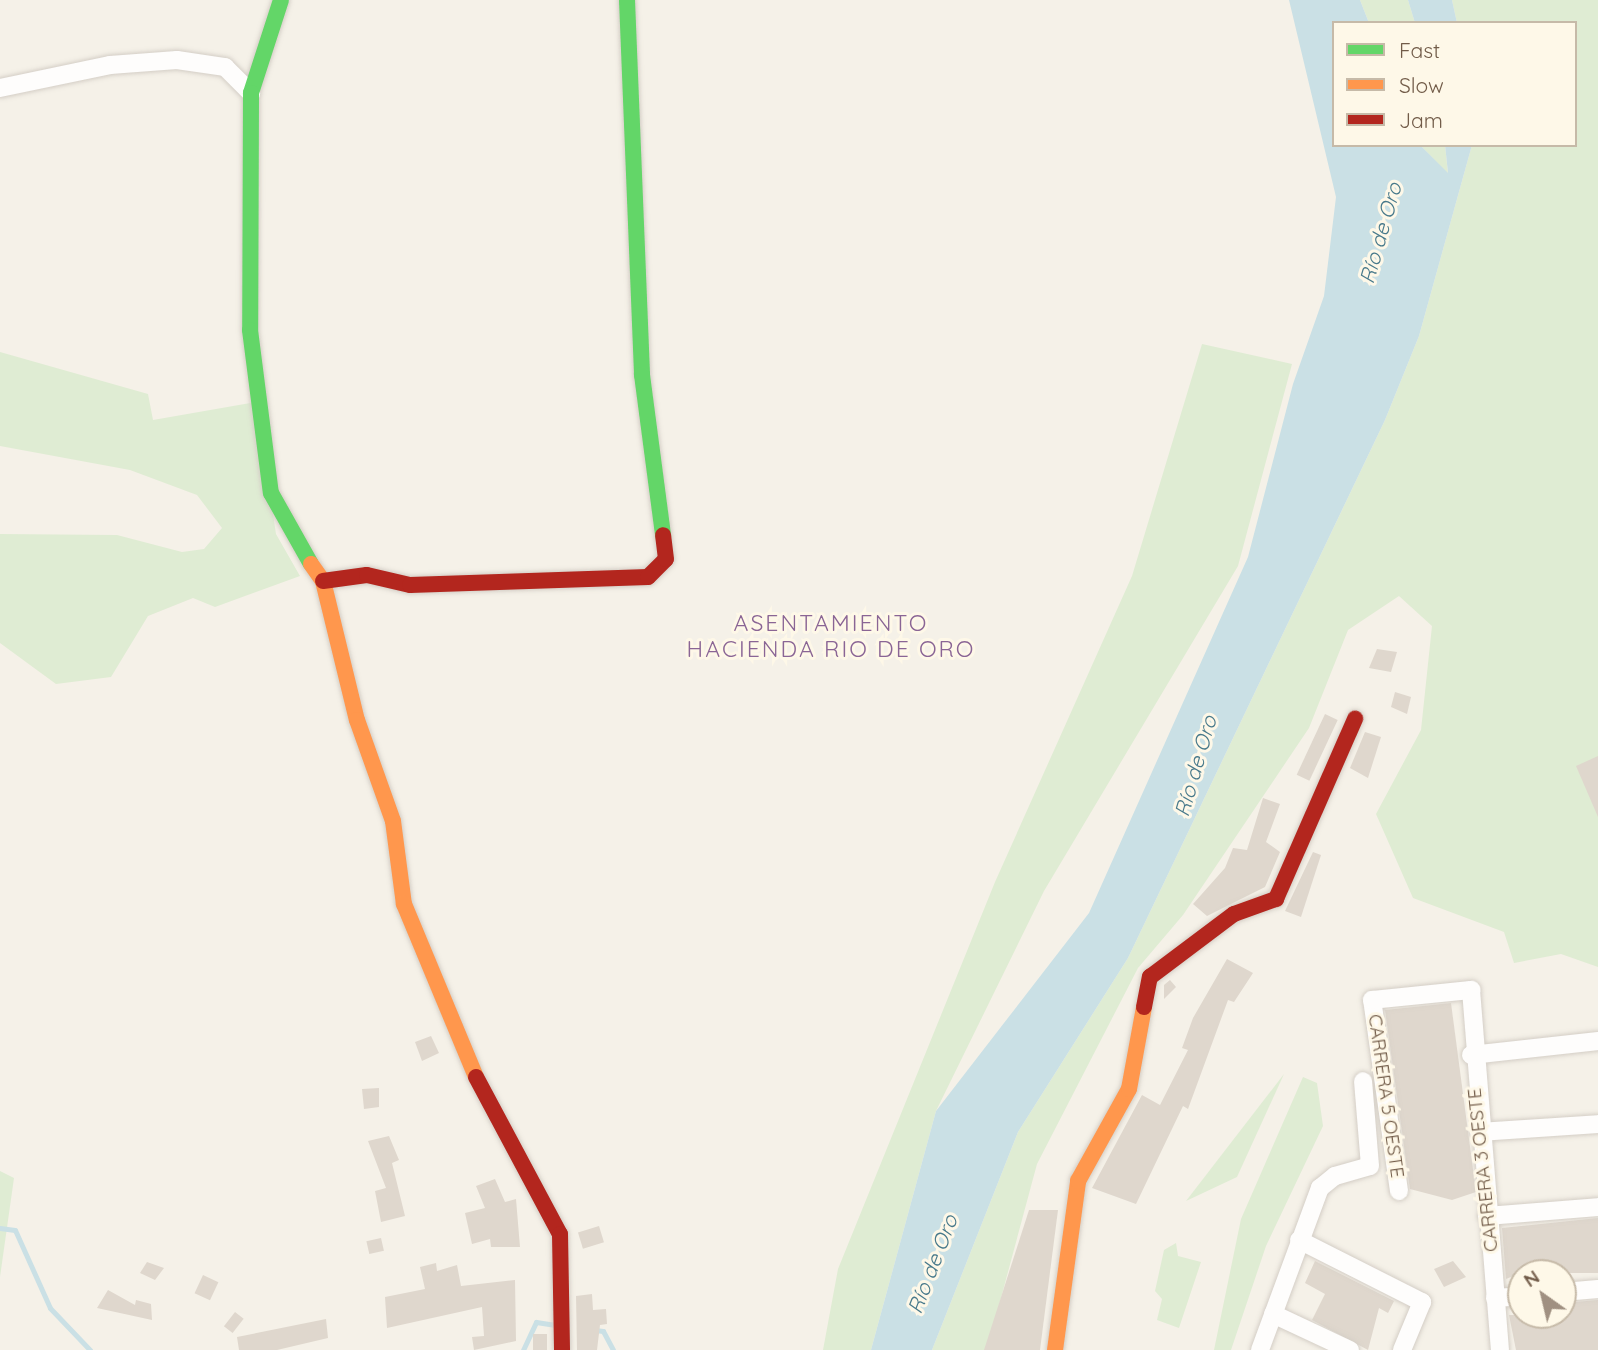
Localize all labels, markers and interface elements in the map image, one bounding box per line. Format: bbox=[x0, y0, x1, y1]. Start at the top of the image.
legend bbox=[1332, 21, 1577, 147]
text: Fast bbox=[1399, 37, 1440, 63]
text: Slow bbox=[1399, 72, 1444, 98]
text: Jam bbox=[1399, 107, 1443, 133]
water label: Río de Oro bbox=[1354, 180, 1406, 286]
district label: ASENTAMIENTO HACIENDA RIO DE ORO bbox=[689, 609, 973, 663]
water label: Río de Oro bbox=[1169, 713, 1221, 819]
street label: CARRERA 5 OESTE bbox=[1363, 1013, 1409, 1179]
street label: CARRERA 3 OESTE bbox=[1463, 1087, 1503, 1253]
water label: Río de Oro bbox=[902, 1211, 962, 1317]
north arrow bbox=[1507, 1259, 1577, 1329]
text: N bbox=[1519, 1264, 1544, 1292]

